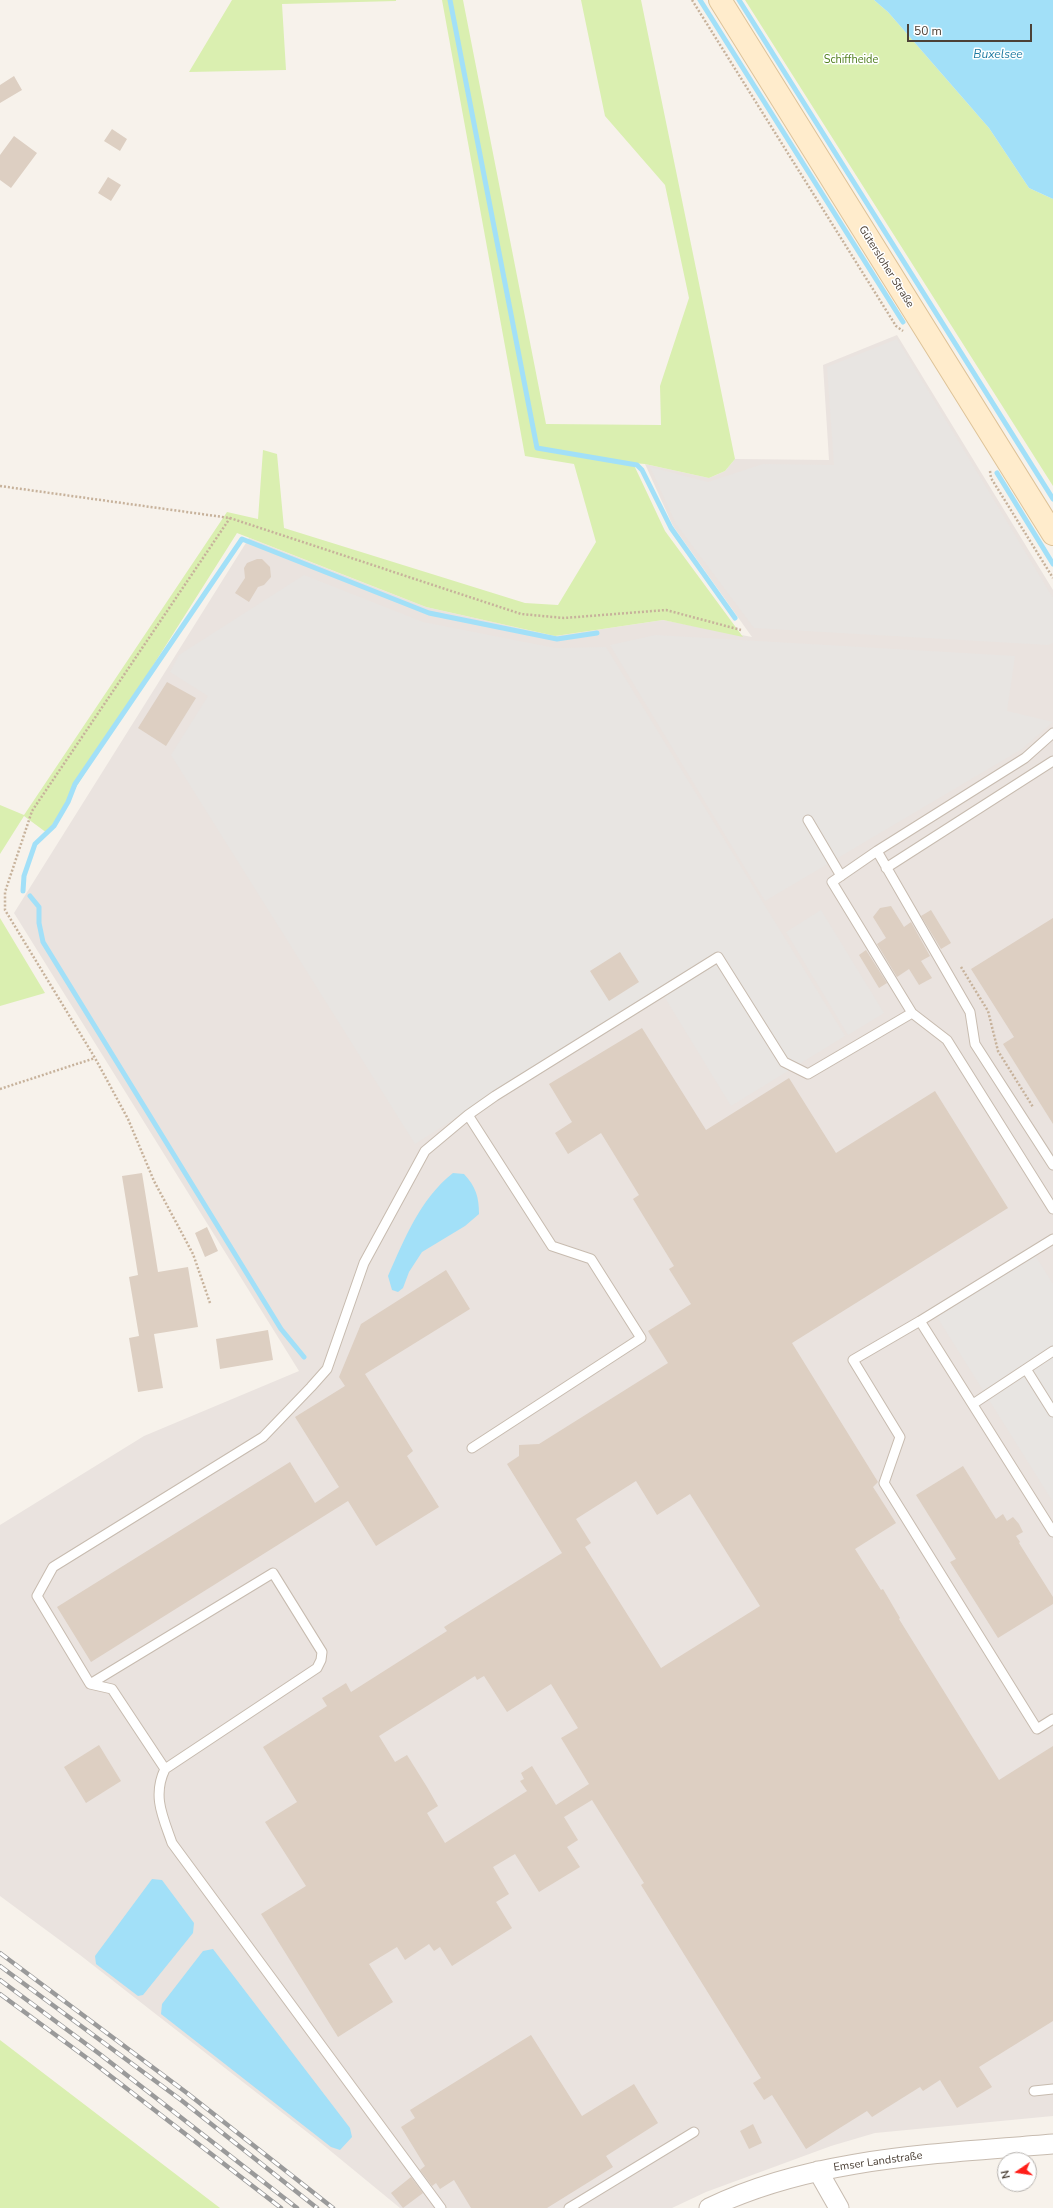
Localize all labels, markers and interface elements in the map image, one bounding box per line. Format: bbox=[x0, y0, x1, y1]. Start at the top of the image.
scale bar bbox=[909, 16, 1034, 42]
text: 50 m bbox=[914, 23, 942, 39]
water label: Buxelsee bbox=[973, 48, 1023, 62]
park label: Schiffheide bbox=[824, 53, 878, 67]
street label: Gütersloher Straße bbox=[855, 224, 917, 310]
street label: Emser Landstraße bbox=[833, 2149, 923, 2175]
north arrow bbox=[997, 2152, 1037, 2192]
text: N bbox=[998, 2169, 1014, 2180]

